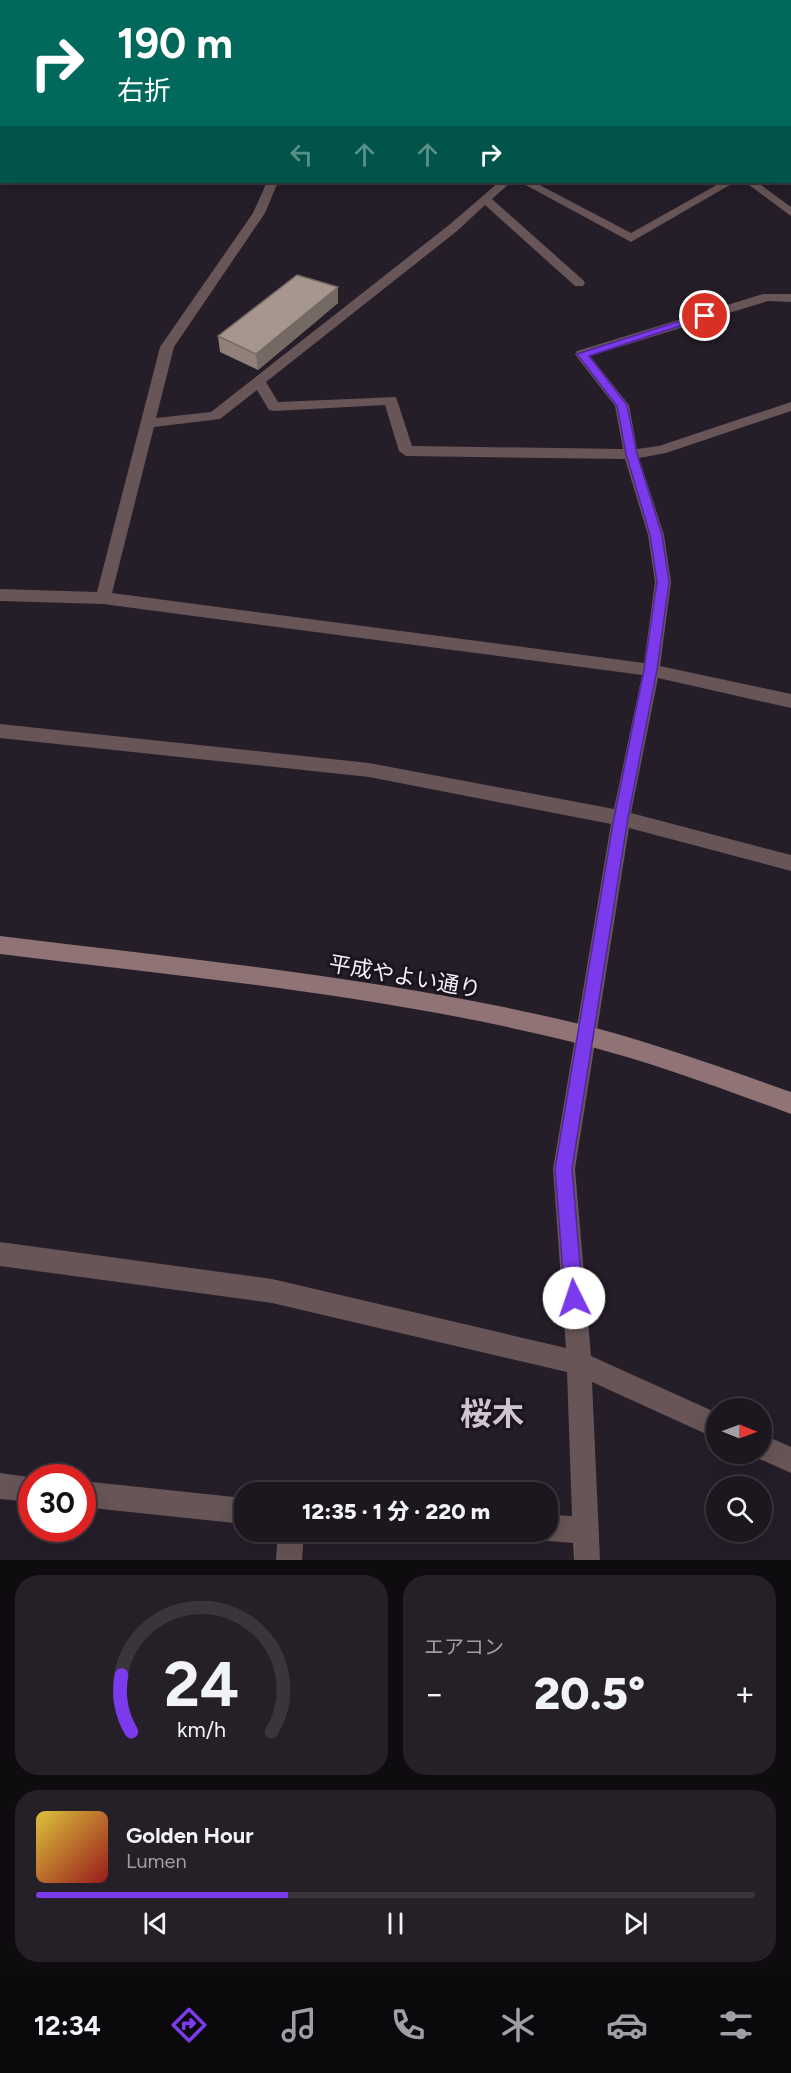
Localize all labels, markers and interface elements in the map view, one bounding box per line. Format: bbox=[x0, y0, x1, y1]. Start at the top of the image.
text: 190 m bbox=[117, 18, 233, 69]
icon: right bbox=[18, 24, 96, 102]
text: 右折 bbox=[117, 74, 171, 107]
icon: left bbox=[285, 138, 318, 171]
icon: ahead bbox=[348, 138, 381, 171]
icon: ahead bbox=[411, 138, 444, 171]
icon: right bbox=[474, 138, 507, 171]
pin bbox=[679, 290, 730, 341]
icon: arrive bbox=[688, 299, 721, 332]
street label: 平成やよい通り bbox=[327, 950, 483, 1003]
position arrow bbox=[542, 1266, 606, 1330]
district label: 桜木 bbox=[460, 1395, 524, 1433]
north arrow bbox=[706, 1398, 772, 1464]
map controls bbox=[706, 1398, 772, 1542]
speed limit sign: 30 bbox=[18, 1464, 96, 1542]
button: search bbox=[706, 1476, 772, 1542]
text: 12:35 · 1 分 · 220 m bbox=[302, 1498, 490, 1525]
text: エアコン bbox=[424, 1635, 504, 1659]
text: 24 bbox=[164, 1647, 239, 1722]
text: 20.5° bbox=[534, 1666, 645, 1720]
text: − bbox=[424, 1674, 445, 1713]
text: + bbox=[734, 1674, 755, 1713]
text: km/h bbox=[177, 1717, 226, 1742]
text: Golden Hour bbox=[126, 1822, 254, 1849]
text: Lumen bbox=[126, 1849, 187, 1873]
icon: previous bbox=[139, 1907, 172, 1940]
icon: pause bbox=[379, 1907, 412, 1940]
icon: next bbox=[619, 1907, 652, 1940]
icon: directions bbox=[168, 2004, 210, 2046]
icon: music bbox=[278, 2004, 320, 2046]
icon: phone bbox=[387, 2004, 429, 2046]
icon: climate bbox=[497, 2004, 539, 2046]
icon: car bbox=[606, 2004, 648, 2046]
icon: filters bbox=[715, 2004, 757, 2046]
text: 12:34 bbox=[34, 2009, 101, 2042]

